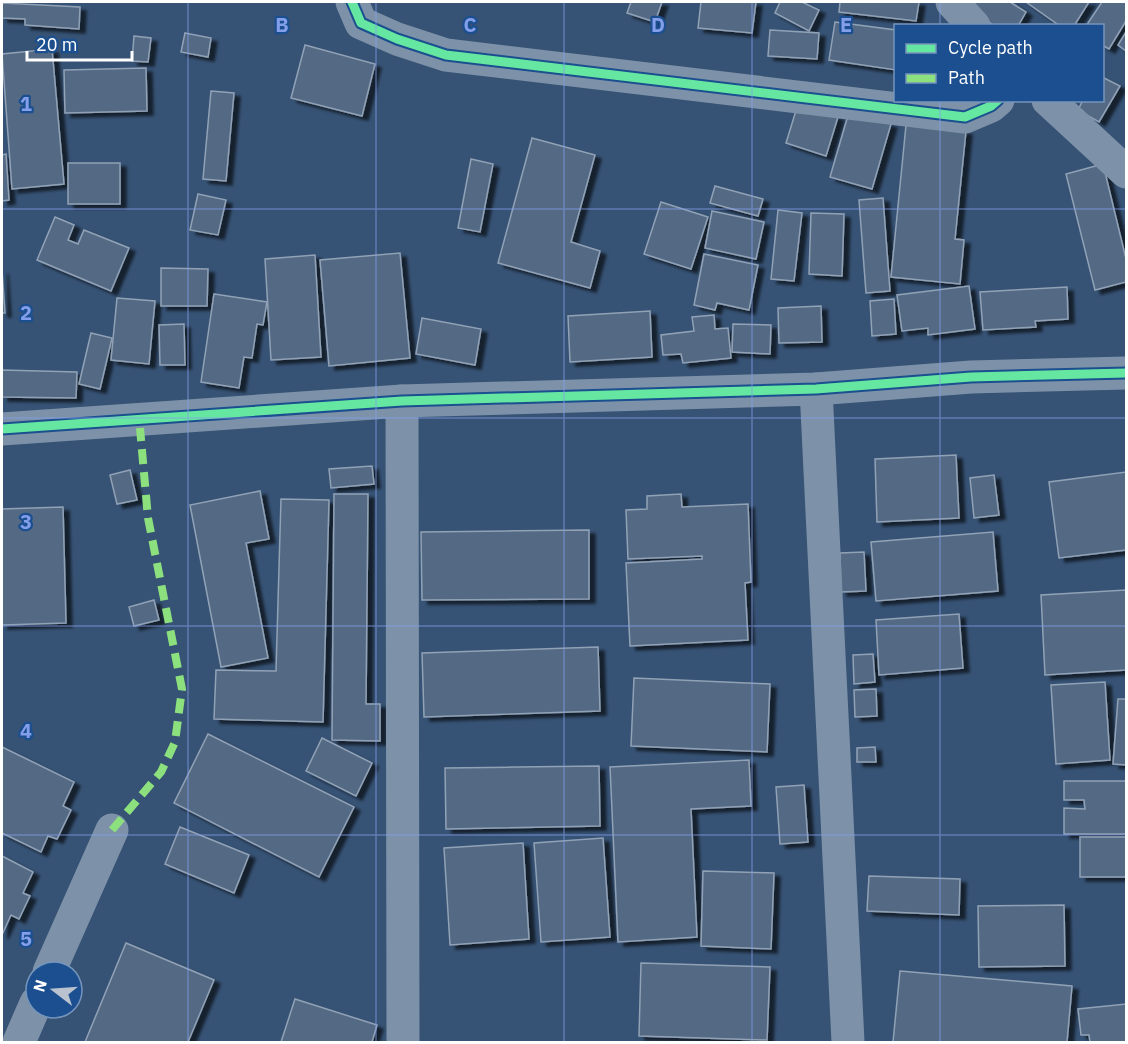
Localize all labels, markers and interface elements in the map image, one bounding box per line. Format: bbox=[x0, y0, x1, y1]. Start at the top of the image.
text: B bbox=[275, 11, 289, 38]
text: C bbox=[463, 11, 477, 38]
text: D bbox=[651, 11, 665, 38]
text: E bbox=[840, 11, 852, 38]
scale bar bbox=[27, 24, 132, 62]
legend bbox=[894, 24, 1104, 102]
text: 20 m bbox=[36, 33, 78, 56]
text: Cycle path bbox=[948, 36, 1033, 59]
text: Path bbox=[948, 66, 985, 89]
text: 1 bbox=[20, 90, 32, 117]
text: 2 bbox=[20, 299, 32, 326]
text: 3 bbox=[20, 508, 32, 535]
text: 4 bbox=[20, 717, 32, 744]
text: 5 bbox=[20, 925, 32, 952]
north arrow bbox=[24, 960, 84, 1020]
text: N bbox=[28, 977, 51, 994]

